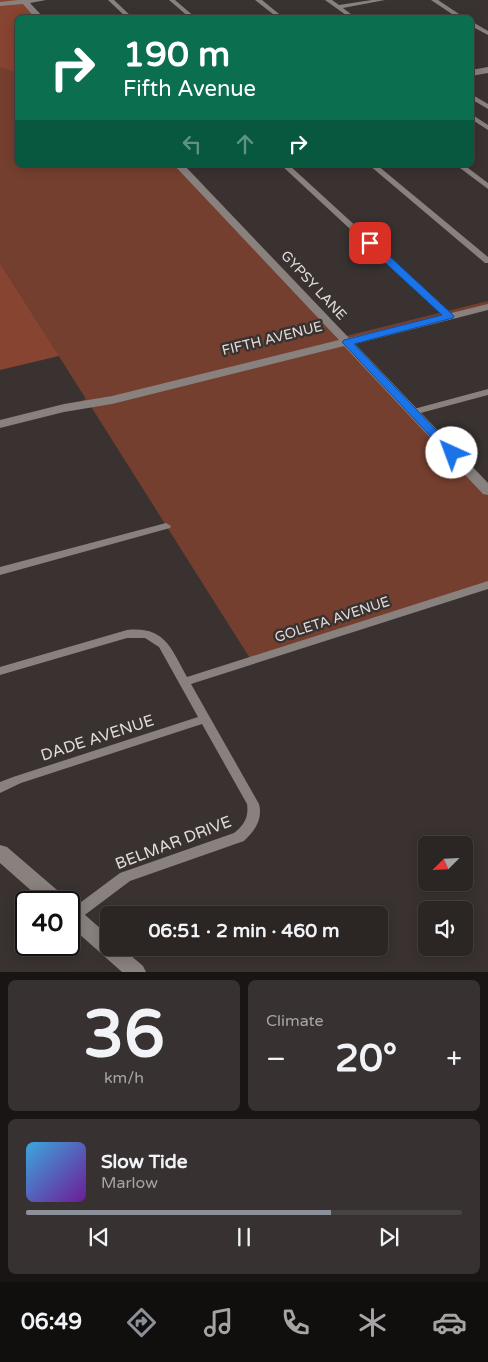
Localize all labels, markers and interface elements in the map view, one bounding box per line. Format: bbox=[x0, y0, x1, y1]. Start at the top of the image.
text: 190 m bbox=[123, 34, 230, 76]
icon: right bbox=[40, 35, 105, 100]
text: Fifth Avenue bbox=[123, 76, 256, 102]
icon: left bbox=[178, 130, 206, 158]
icon: ahead bbox=[231, 130, 259, 158]
icon: right bbox=[284, 130, 312, 158]
pin bbox=[349, 222, 391, 264]
icon: arrive bbox=[356, 229, 384, 257]
street label: GYPSY LANE bbox=[277, 247, 350, 324]
street label: FIFTH AVENUE bbox=[220, 318, 324, 359]
position arrow bbox=[425, 426, 477, 478]
street label: GOLETA AVENUE bbox=[272, 593, 392, 646]
street label: DADE AVENUE bbox=[38, 710, 156, 766]
street label: BELMAR DRIVE bbox=[112, 812, 234, 874]
north arrow bbox=[418, 836, 472, 891]
map controls bbox=[418, 836, 473, 956]
speed limit sign: 40 bbox=[15, 891, 80, 956]
button: sound bbox=[418, 901, 473, 956]
text: 06:51 · 2 min · 460 m bbox=[148, 920, 340, 942]
text: 36 bbox=[83, 996, 165, 1075]
text: Climate bbox=[266, 1011, 324, 1031]
text: 20° bbox=[335, 1036, 397, 1082]
text: − bbox=[266, 1042, 286, 1076]
text: + bbox=[446, 1042, 462, 1076]
text: km/h bbox=[104, 1068, 144, 1088]
text: Slow Tide bbox=[101, 1151, 188, 1173]
text: Marlow bbox=[101, 1173, 158, 1193]
icon: previous bbox=[85, 1223, 113, 1251]
icon: pause bbox=[230, 1223, 258, 1251]
icon: next bbox=[375, 1223, 403, 1251]
icon: directions bbox=[124, 1305, 159, 1340]
icon: music bbox=[201, 1305, 236, 1340]
icon: phone bbox=[278, 1305, 313, 1340]
icon: climate bbox=[355, 1305, 390, 1340]
icon: car bbox=[432, 1305, 467, 1340]
text: 06:49 bbox=[21, 1309, 82, 1335]

